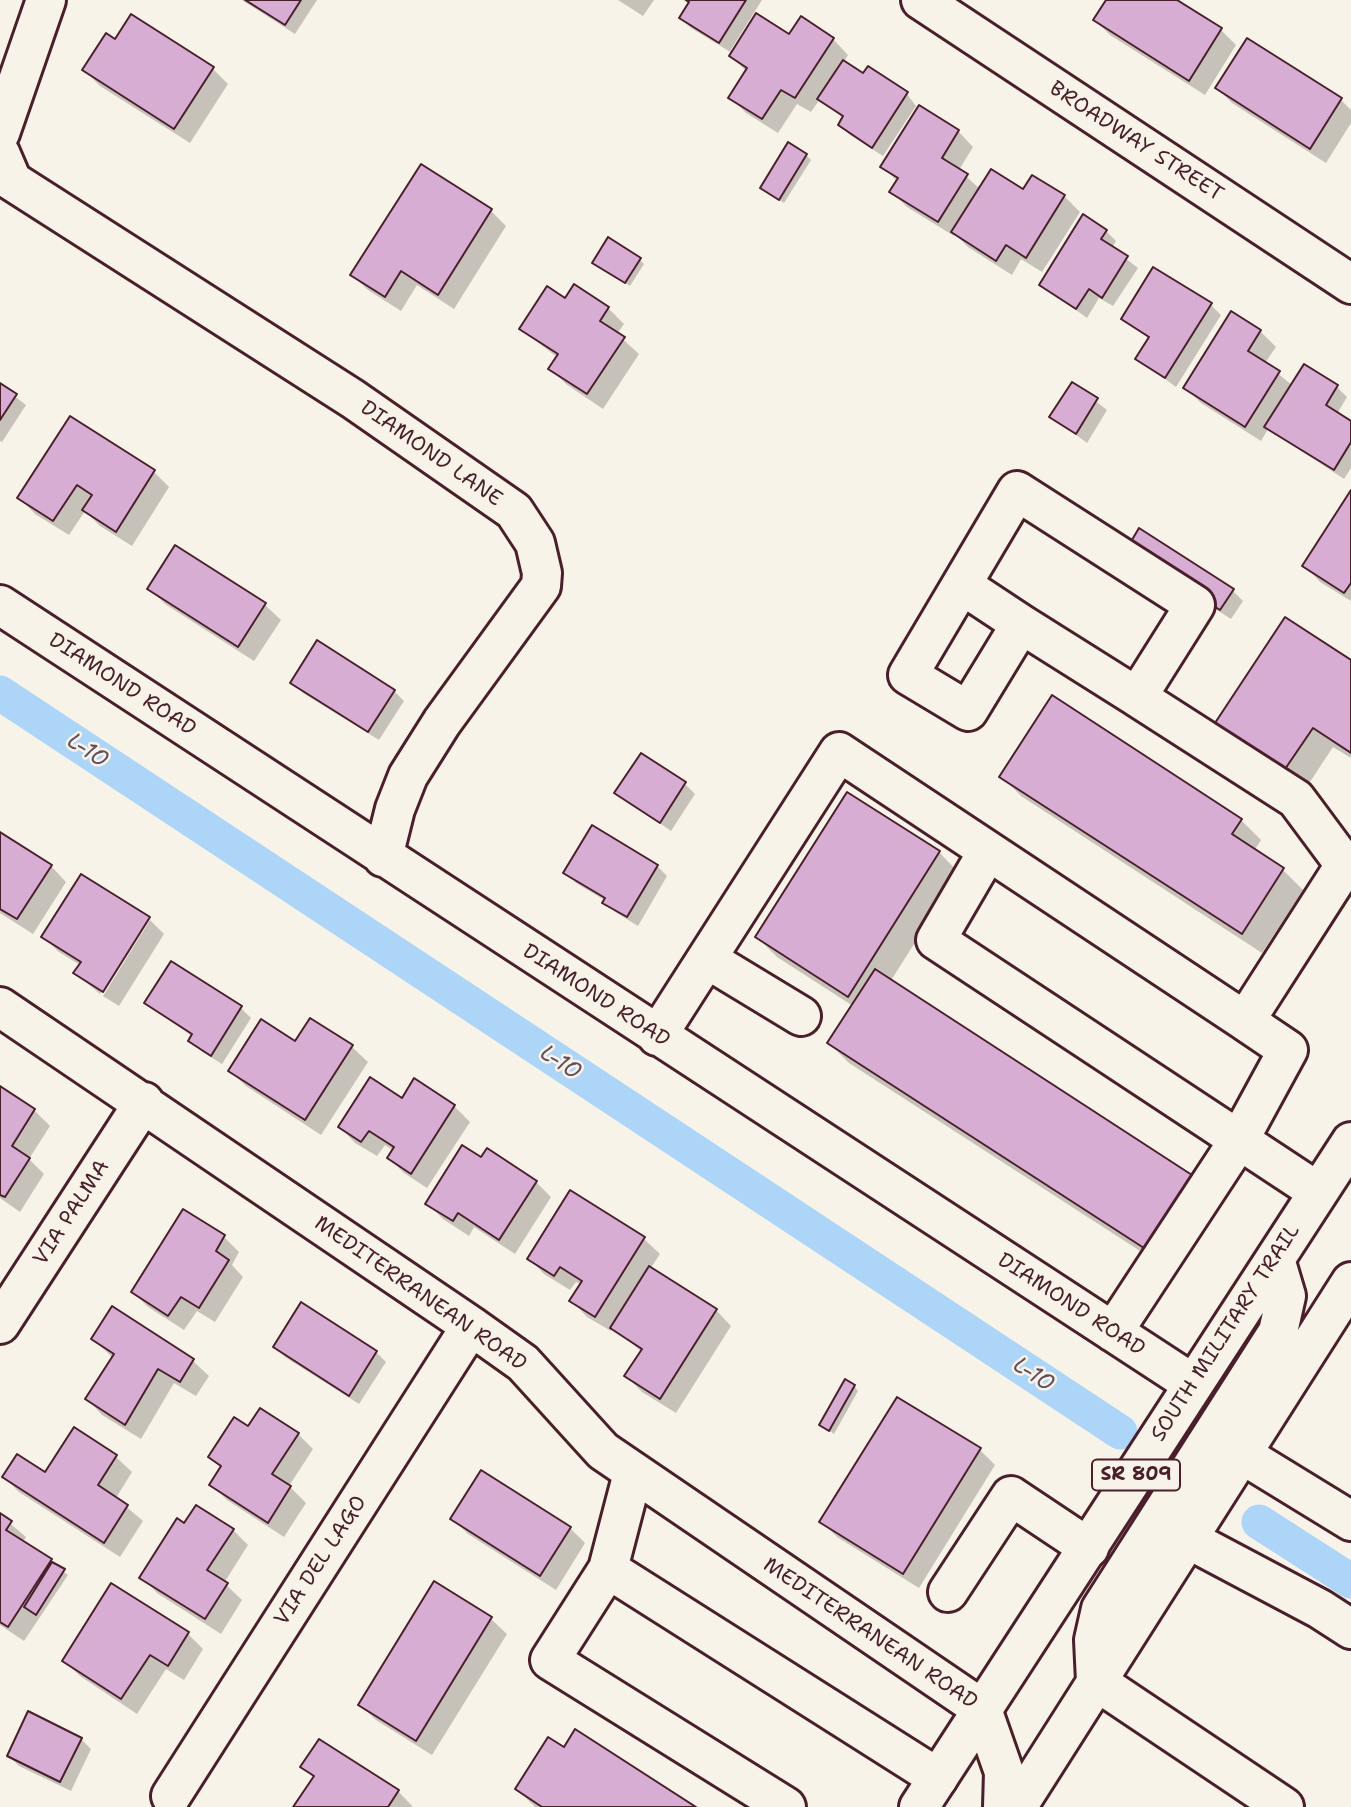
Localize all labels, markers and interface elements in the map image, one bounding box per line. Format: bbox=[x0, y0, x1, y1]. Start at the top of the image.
street label: BROADWAY STREET bbox=[1044, 76, 1228, 208]
street label: DIAMOND LANE bbox=[355, 396, 507, 512]
street label: DIAMOND ROAD bbox=[44, 628, 200, 742]
water label: L-10 bbox=[61, 728, 113, 774]
street label: DIAMOND ROAD bbox=[518, 939, 674, 1053]
water label: L-10 bbox=[534, 1040, 586, 1086]
street label: VIA PALMA bbox=[29, 1156, 115, 1270]
street label: MEDITERRANEAN ROAD bbox=[309, 1211, 531, 1377]
street label: SOUTH MILITARY TRAIL bbox=[1146, 1220, 1306, 1446]
street label: DIAMOND ROAD bbox=[993, 1248, 1149, 1362]
water label: L-10 bbox=[1007, 1352, 1059, 1398]
road number: SR 809 bbox=[1092, 1460, 1180, 1490]
street label: VIA DEL LAGO bbox=[270, 1491, 372, 1631]
street label: MEDITERRANEAN ROAD bbox=[758, 1553, 982, 1715]

